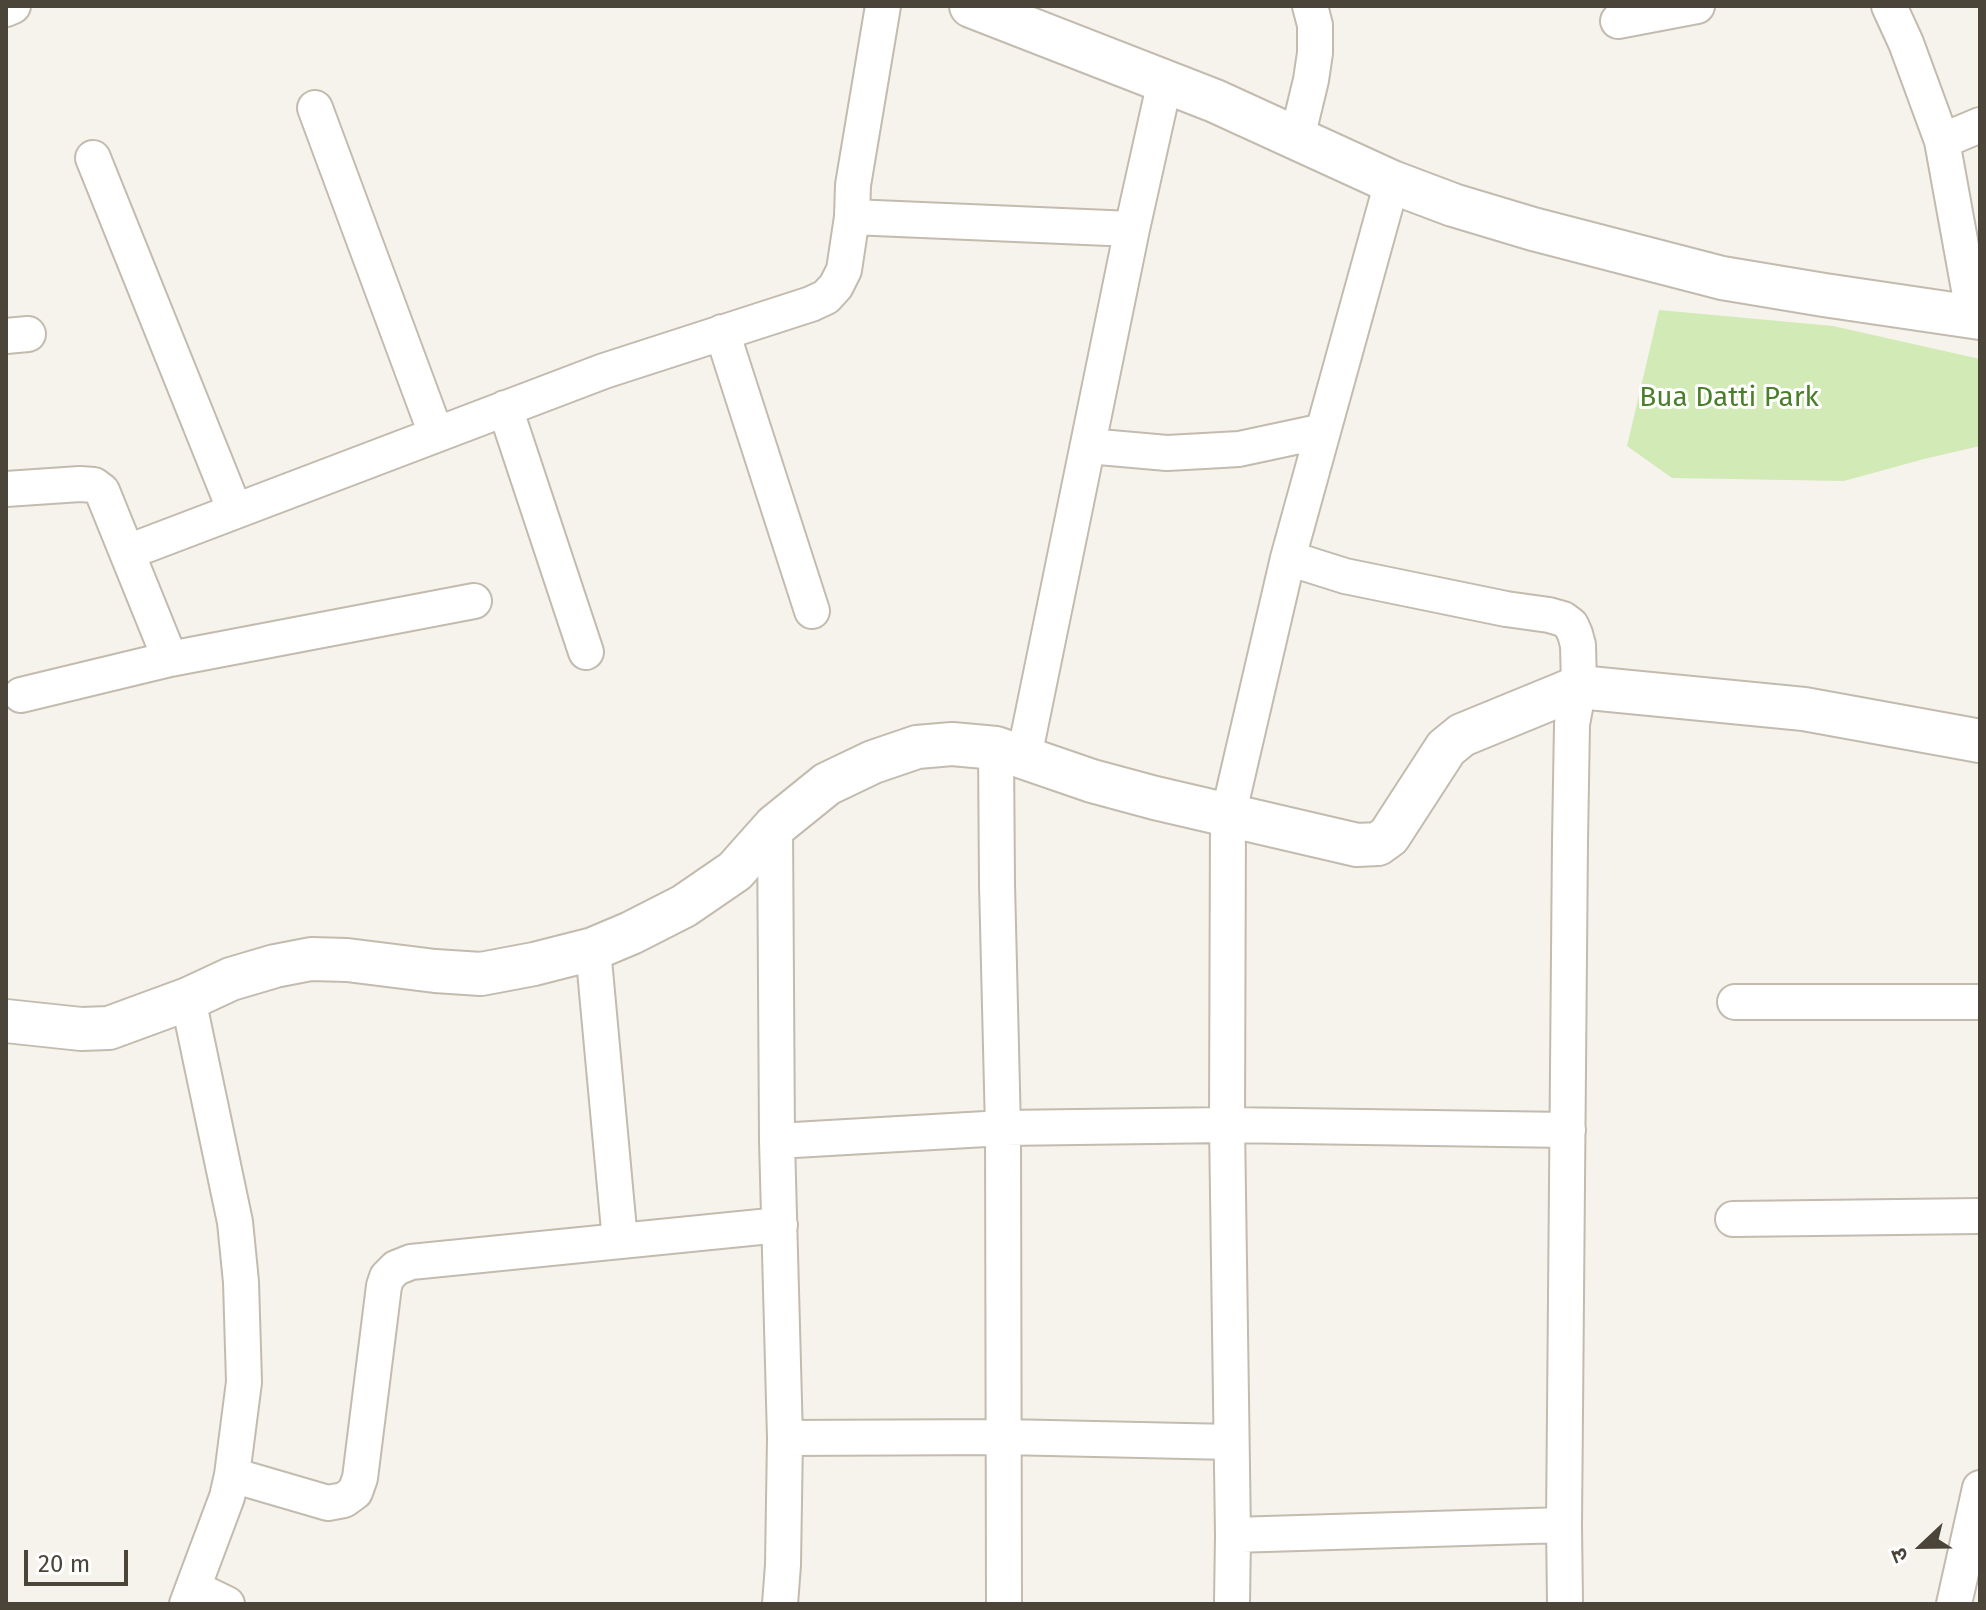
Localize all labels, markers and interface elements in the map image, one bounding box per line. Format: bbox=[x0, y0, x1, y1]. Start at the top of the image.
park label: Bua Datti Park bbox=[1639, 381, 1819, 415]
north arrow bbox=[1882, 1506, 1962, 1586]
scale bar bbox=[28, 1534, 132, 1584]
text: उ bbox=[1884, 1544, 1914, 1566]
text: 20 m bbox=[38, 1550, 90, 1578]

